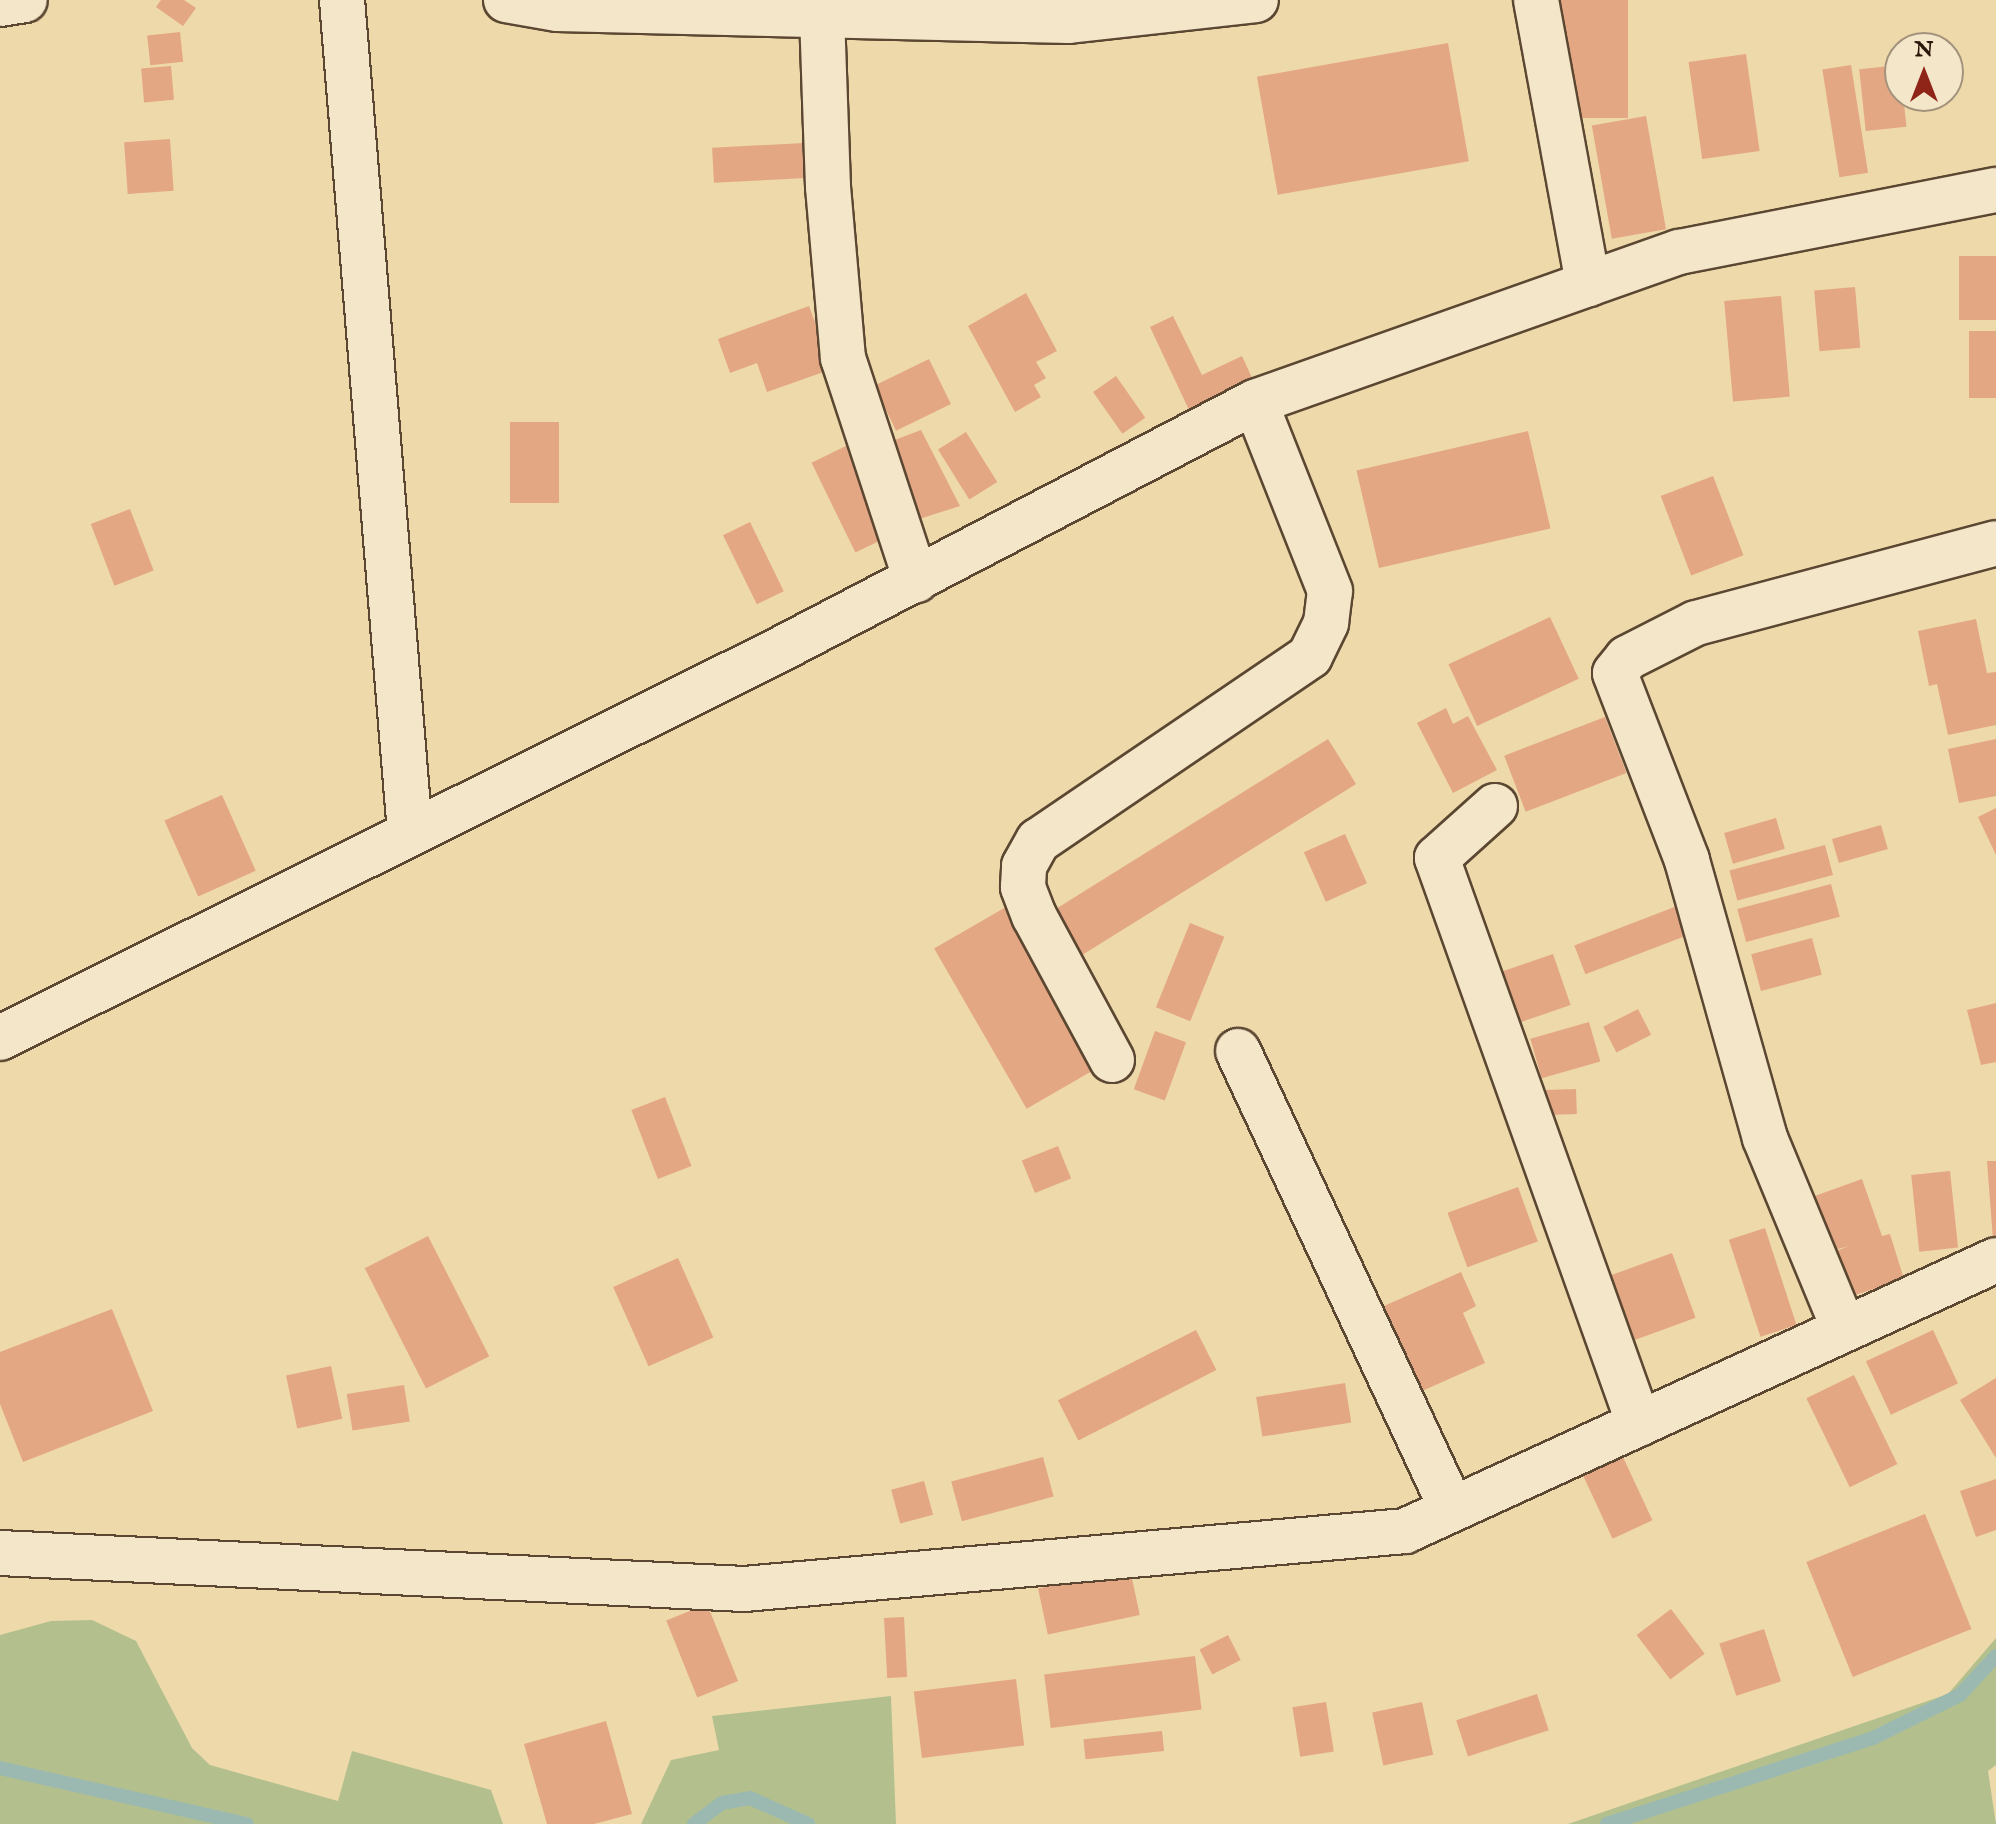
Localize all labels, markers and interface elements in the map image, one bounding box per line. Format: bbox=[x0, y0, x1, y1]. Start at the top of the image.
north arrow bbox=[1884, 32, 1964, 112]
text: N bbox=[1914, 36, 1934, 64]

